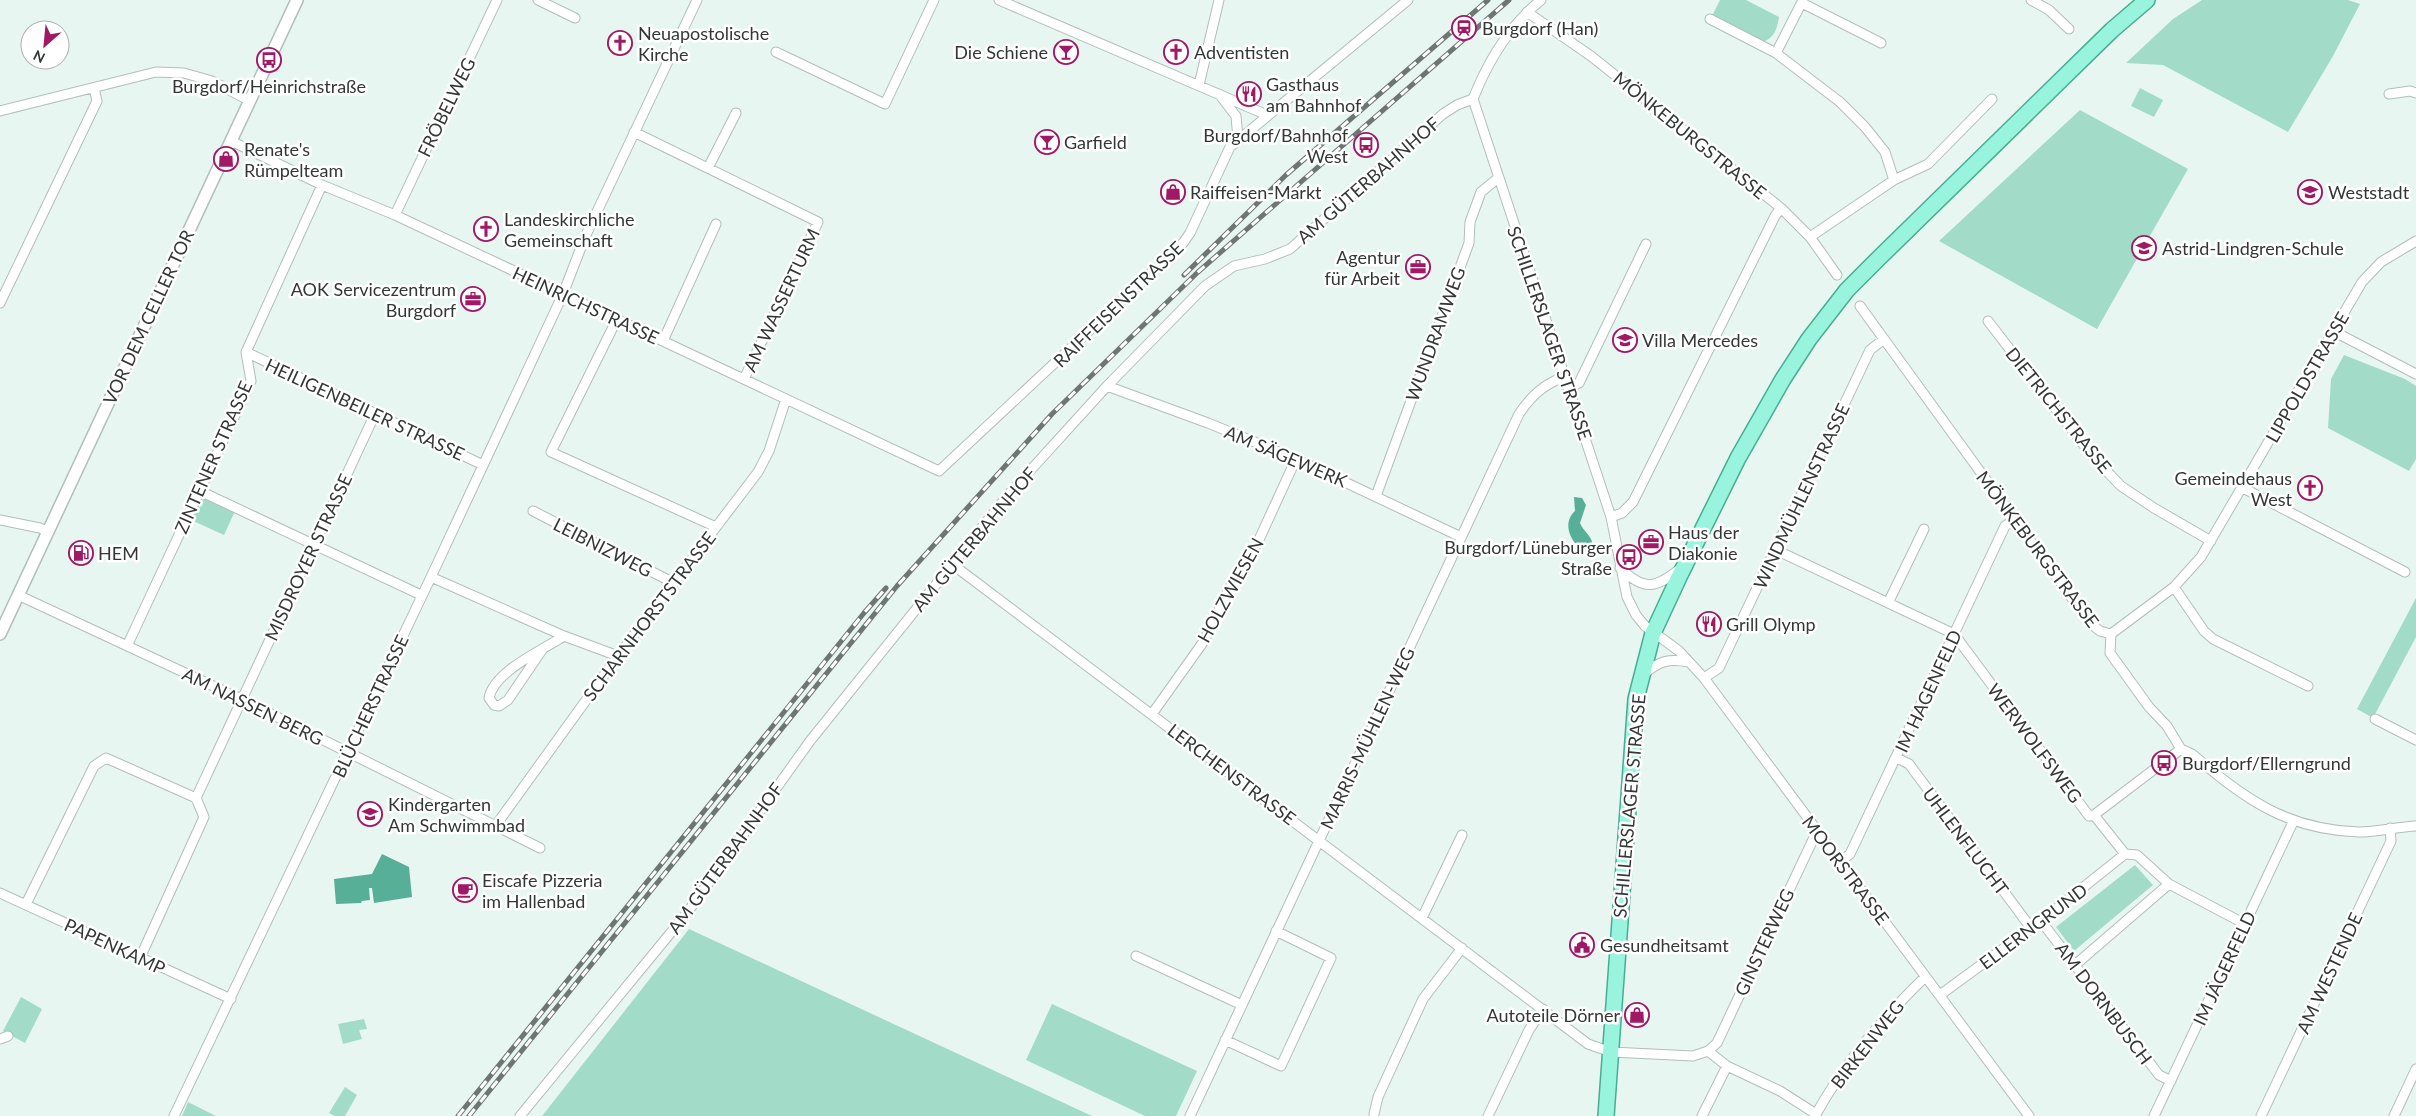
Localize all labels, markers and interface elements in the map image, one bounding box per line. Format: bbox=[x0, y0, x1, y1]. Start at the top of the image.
station icon: Burgdorf (Han) bbox=[1451, 15, 1477, 41]
place label: Burgdorf (Han) bbox=[1482, 17, 1598, 39]
north arrow bbox=[20, 20, 70, 70]
place label: Neuapostolische Kirche bbox=[638, 22, 769, 65]
church icon: Neuapostolische Kirche bbox=[607, 30, 633, 56]
bar icon: Die Schiene bbox=[1053, 39, 1079, 65]
church icon: Adventisten bbox=[1163, 39, 1189, 65]
place label: Die Schiene bbox=[954, 41, 1048, 63]
place label: Adventisten bbox=[1194, 41, 1289, 63]
text: N bbox=[30, 47, 48, 67]
bus stop icon: Burgdorf/Heinrichstraße bbox=[256, 47, 282, 73]
street label: FRÖBELWEG bbox=[412, 54, 480, 160]
street label: MÖNKEBURGSTRASSE bbox=[1609, 67, 1771, 203]
place label: Gasthaus am Bahnhof bbox=[1266, 73, 1362, 116]
place label: Burgdorf/Heinrichstraße bbox=[172, 75, 366, 97]
restaurant icon: Gasthaus am Bahnhof bbox=[1236, 81, 1262, 107]
street label: AM GÜTERBAHNHOF bbox=[1292, 112, 1444, 248]
place label: Burgdorf/Bahnhof West bbox=[1203, 124, 1349, 167]
bar icon: Garfield bbox=[1034, 129, 1060, 155]
place label: Garfield bbox=[1064, 131, 1127, 153]
bus stop icon: Burgdorf/Bahnhof West bbox=[1353, 132, 1379, 158]
place label: Renate's Rümpelteam bbox=[244, 138, 343, 181]
shop icon: Renate's Rümpelteam bbox=[213, 146, 239, 172]
shop icon: Raiffeisen-Markt bbox=[1160, 179, 1186, 205]
school or university icon: Weststadt bbox=[2297, 179, 2323, 205]
place label: Raiffeisen-Markt bbox=[1190, 181, 1322, 203]
place label: Weststadt bbox=[2328, 181, 2410, 203]
place label: Landeskirchliche Gemeinschaft bbox=[504, 208, 635, 251]
church icon: Landeskirchliche Gemeinschaft bbox=[473, 216, 499, 242]
street label: SCHILLERSLAGER STRASSE bbox=[1503, 223, 1597, 443]
street label: AM WASSERTURM bbox=[738, 225, 824, 375]
street label: VOR DEM CELLER TOR bbox=[98, 226, 198, 408]
school or university icon: Astrid-Lindgren-Schule bbox=[2131, 235, 2157, 261]
street label: RAIFFEISENSTRASSE bbox=[1049, 236, 1187, 372]
place label: Astrid-Lindgren-Schule bbox=[2162, 237, 2344, 259]
place label: Agentur für Arbeit bbox=[1324, 246, 1401, 289]
office icon: Agentur für Arbeit bbox=[1405, 254, 1431, 280]
street label: HEINRICHSTRASSE bbox=[509, 261, 663, 349]
street label: WUNDRAMWEG bbox=[1400, 264, 1470, 404]
place label: AOK Servicezentrum Burgdorf bbox=[291, 278, 457, 321]
office icon: AOK Servicezentrum Burgdorf bbox=[460, 286, 486, 312]
street label: LIPPOLDSTRASSE bbox=[2261, 308, 2353, 446]
school or university icon: Villa Mercedes bbox=[1612, 327, 1638, 353]
place label: Villa Mercedes bbox=[1642, 329, 1758, 351]
street label: DIETRICHSTRASSE bbox=[2001, 343, 2117, 477]
street label: HEILIGENBEILER STRASSE bbox=[262, 353, 468, 465]
street label: ZINTENER STRASSE bbox=[170, 377, 256, 537]
street label: WINDMÜHLENSTRASSE bbox=[1748, 400, 1854, 592]
street label: AM SÄGEWERK bbox=[1222, 420, 1351, 492]
street label: AM GÜTERBAHNHOF bbox=[907, 462, 1041, 616]
street label: MÖNKEBURGSTRASSE bbox=[1972, 466, 2104, 632]
place label: Gemeindehaus West bbox=[2174, 467, 2293, 510]
street label: MISDROYER STRASSE bbox=[260, 470, 356, 644]
church icon: Gemeindehaus West bbox=[2297, 475, 2323, 501]
street label: LEIBNIZWEG bbox=[550, 513, 656, 581]
place label: Haus der Diakonie bbox=[1668, 521, 1739, 564]
street label: SCHARNHORSTSTRASSE bbox=[578, 527, 720, 705]
office icon: Haus der Diakonie bbox=[1638, 529, 1664, 555]
street label: HOLZWIESEN bbox=[1192, 534, 1268, 646]
place label: Burgdorf/Lüneburger Straße bbox=[1444, 536, 1612, 579]
fuel station icon: HEM bbox=[68, 540, 94, 566]
place label: HEM bbox=[98, 542, 139, 564]
bus stop icon: Burgdorf/Lüneburger Straße bbox=[1616, 544, 1642, 570]
restaurant icon: Grill Olymp bbox=[1696, 611, 1722, 637]
place label: Grill Olymp bbox=[1726, 613, 1816, 635]
street label: IM HAGENFELD bbox=[1890, 626, 1966, 756]
street label: BLÜCHERSTRASSE bbox=[327, 631, 413, 781]
street label: MARRIS-MÜHLEN-WEG bbox=[1315, 643, 1419, 833]
street label: AM NASSEN BERG bbox=[179, 662, 327, 750]
street label: WERWOLFSWEG bbox=[1983, 679, 2087, 807]
street label: SCHILLERSLAGER STRASSE bbox=[1608, 693, 1650, 919]
street label: LERCHENSTRASSE bbox=[1164, 719, 1300, 829]
bus stop icon: Burgdorf/Ellerngrund bbox=[2151, 750, 2177, 776]
place label: Burgdorf/Ellerngrund bbox=[2182, 752, 2351, 774]
street label: AM GÜTERBAHNHOF bbox=[663, 778, 787, 938]
street label: UHLENFLUCHT bbox=[1918, 783, 2014, 899]
place label: Kindergarten Am Schwimmbad bbox=[388, 793, 525, 836]
school or university icon: Kindergarten Am Schwimmbad bbox=[357, 801, 383, 827]
street label: MOORSTRASSE bbox=[1798, 811, 1894, 929]
place label: Eiscafe Pizzeria im Hallenbad bbox=[482, 869, 603, 912]
cafe icon: Eiscafe Pizzeria im Hallenbad bbox=[452, 877, 478, 903]
street label: ELLERNGRUND bbox=[1975, 878, 2091, 974]
street label: GINSTERWEG bbox=[1730, 885, 1798, 999]
street label: IM JÄGERFELD bbox=[2188, 907, 2260, 1029]
street label: AM WESTENDE bbox=[2291, 909, 2367, 1037]
street label: PAPENKAMP bbox=[61, 913, 169, 979]
public building icon: Gesundheitsamt bbox=[1569, 932, 1595, 958]
place label: Gesundheitsamt bbox=[1600, 934, 1729, 956]
street label: AM DORNBUSCH bbox=[2051, 938, 2157, 1068]
street label: BIRKENWEG bbox=[1826, 995, 1908, 1093]
shop icon: Autoteile Dörner bbox=[1624, 1002, 1650, 1028]
place label: Autoteile Dörner bbox=[1487, 1004, 1620, 1026]

